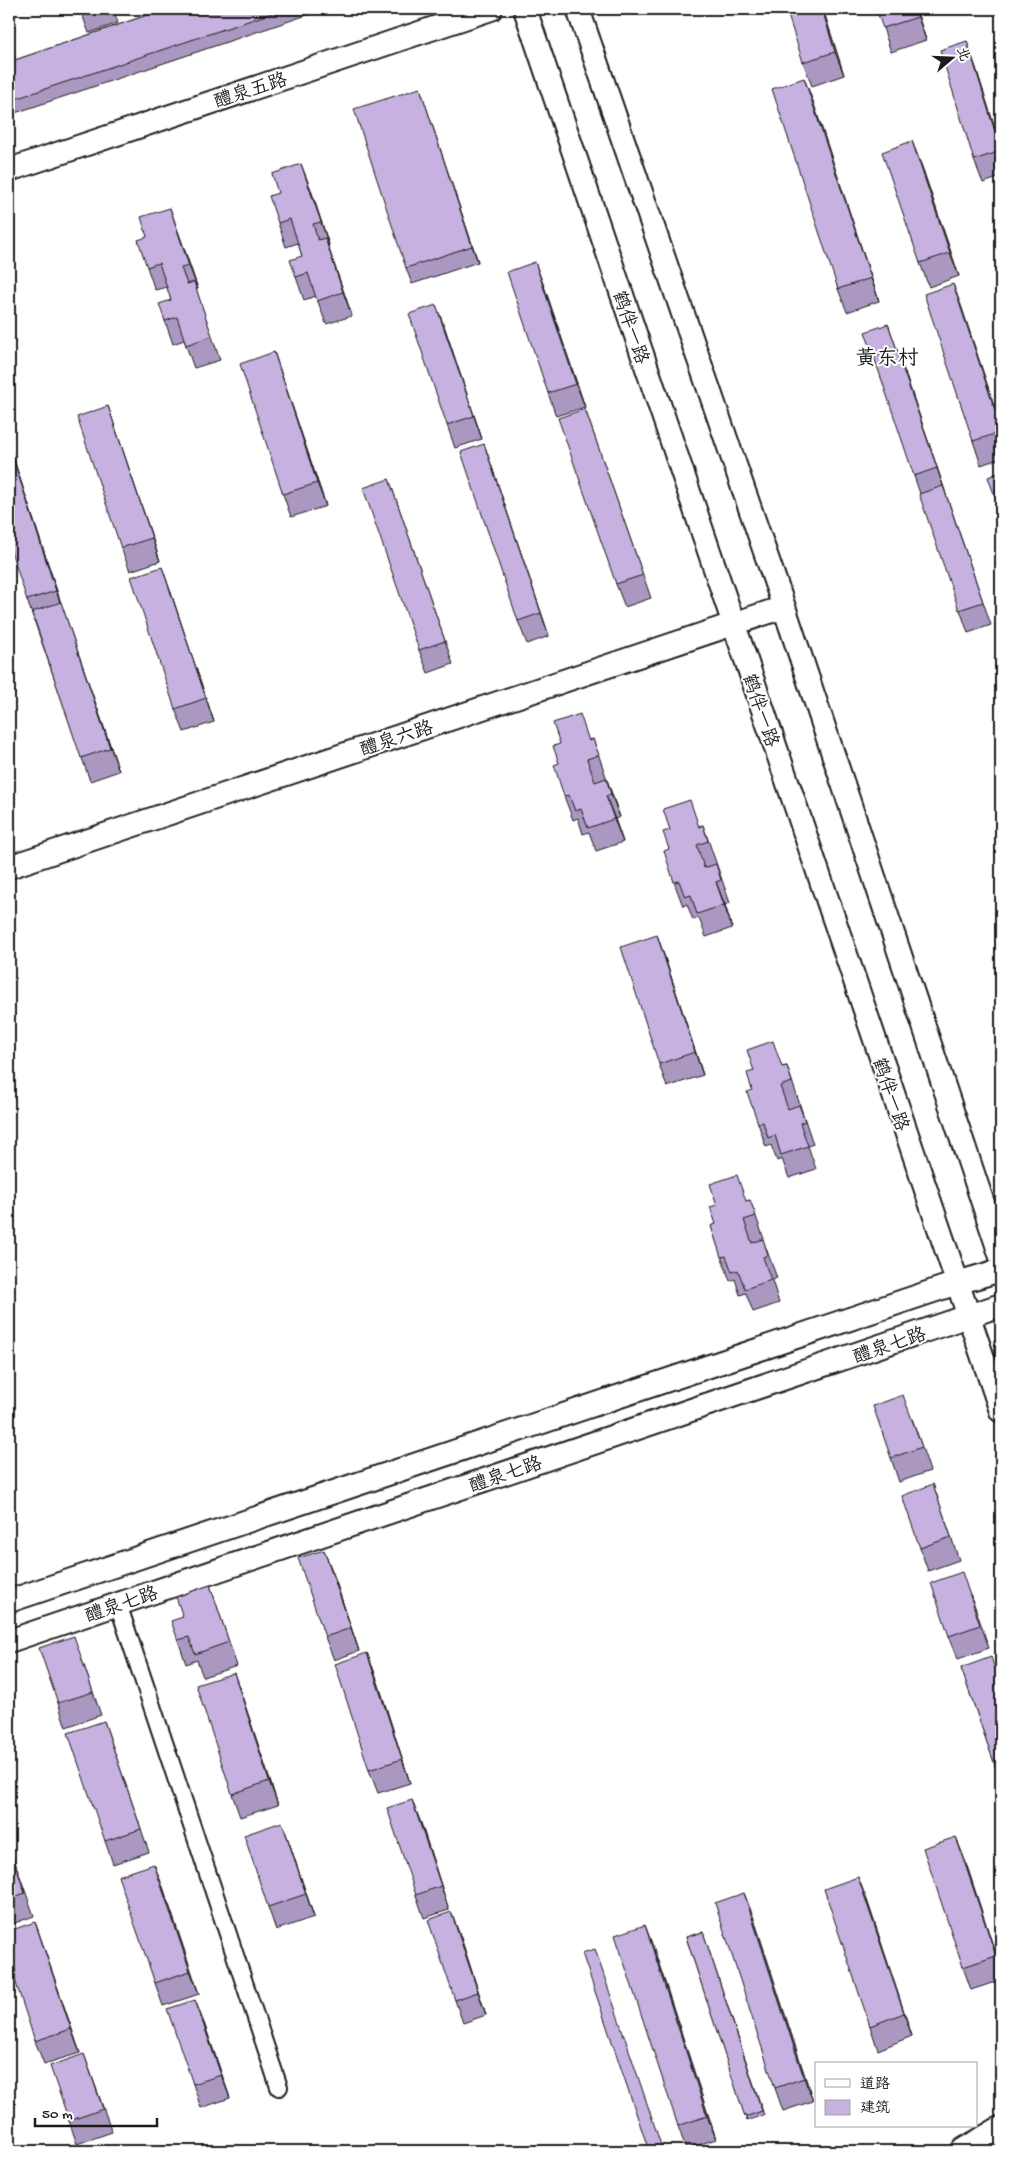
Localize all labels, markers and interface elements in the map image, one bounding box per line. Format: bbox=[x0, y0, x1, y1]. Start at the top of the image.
north arrow bbox=[928, 32, 978, 82]
text: 北 bbox=[952, 45, 972, 64]
street label: 醴泉五路 bbox=[211, 69, 291, 115]
street label: 鹤伴一路 bbox=[605, 288, 653, 368]
district label: 黄东村 bbox=[856, 346, 919, 373]
street label: 鹤伴一路 bbox=[735, 671, 783, 751]
street label: 醴泉六路 bbox=[357, 717, 437, 763]
street label: 鹤伴一路 bbox=[865, 1055, 913, 1135]
street label: 醴泉七路 bbox=[850, 1323, 930, 1371]
street label: 醴泉七路 bbox=[466, 1452, 546, 1500]
street label: 醴泉七路 bbox=[82, 1582, 162, 1630]
legend bbox=[815, 2062, 978, 2128]
text: 道路 bbox=[860, 2076, 890, 2094]
scale bar bbox=[35, 2095, 158, 2127]
text: 建筑 bbox=[860, 2100, 890, 2118]
text: 50 m bbox=[42, 2106, 73, 2124]

